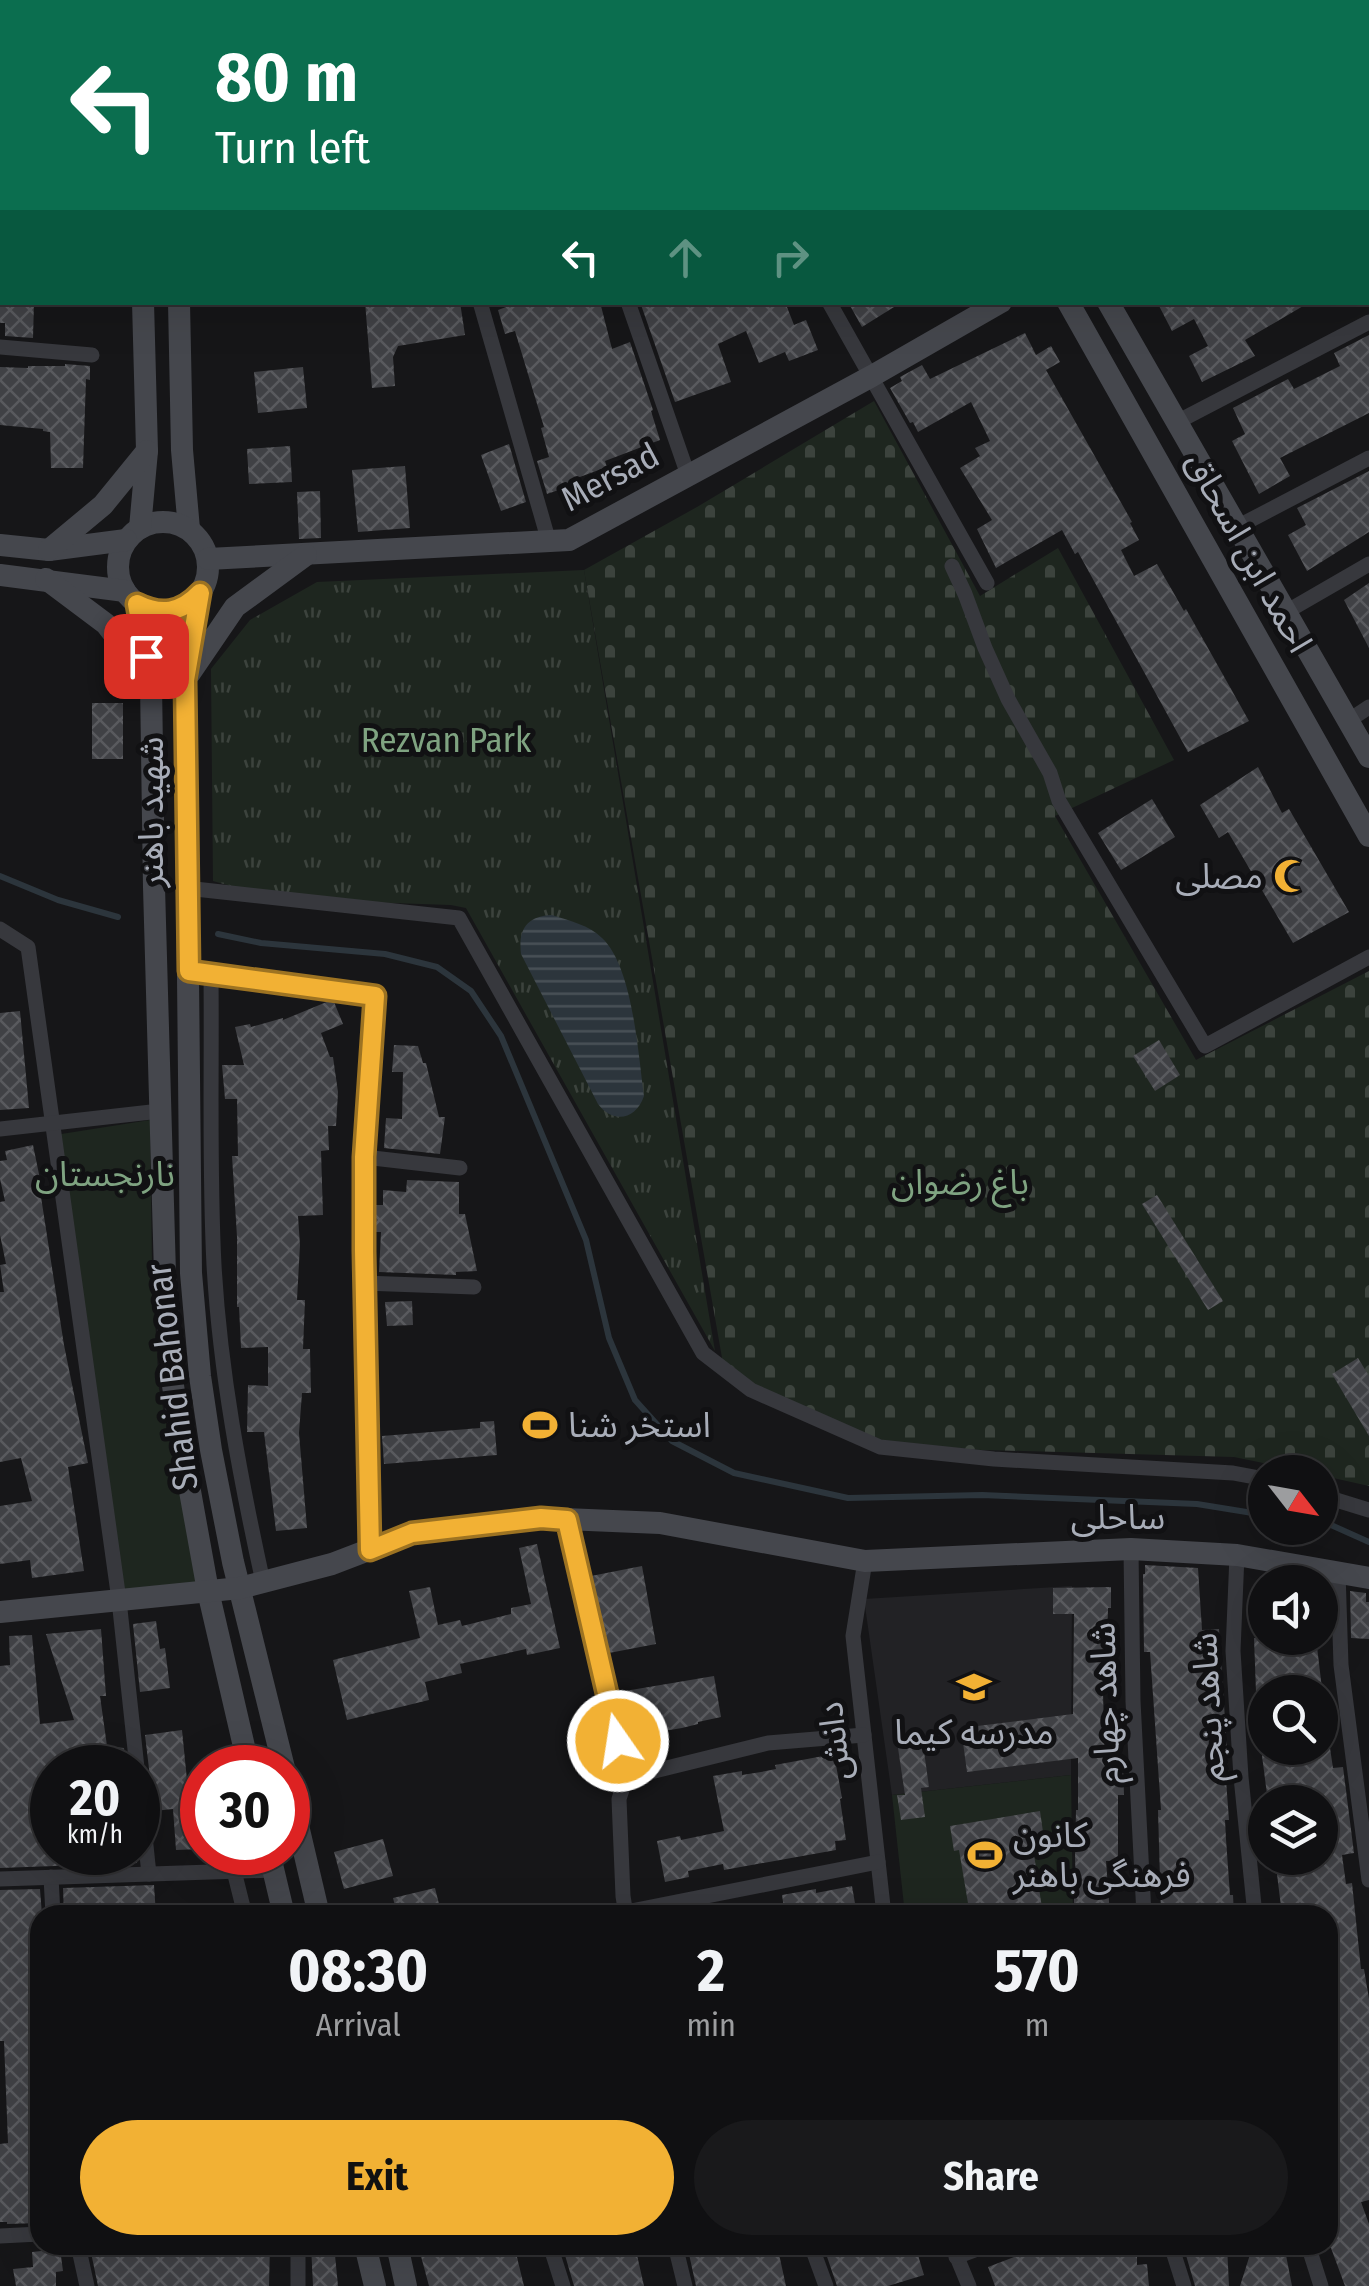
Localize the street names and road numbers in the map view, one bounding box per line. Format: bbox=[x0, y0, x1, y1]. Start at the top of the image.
street label: Mersad bbox=[554, 434, 666, 520]
street label: احمد ابن اسحاق bbox=[1177, 444, 1321, 660]
street label: شهید باهنر bbox=[130, 737, 172, 888]
street label: Shahid Bahonar bbox=[137, 1261, 207, 1493]
street label: ساحلی bbox=[1071, 1496, 1165, 1538]
street label: شاهد چهارم bbox=[1081, 1621, 1134, 1784]
street label: شاهد پنجم bbox=[1183, 1631, 1239, 1782]
street label: دانش bbox=[809, 1700, 859, 1782]

